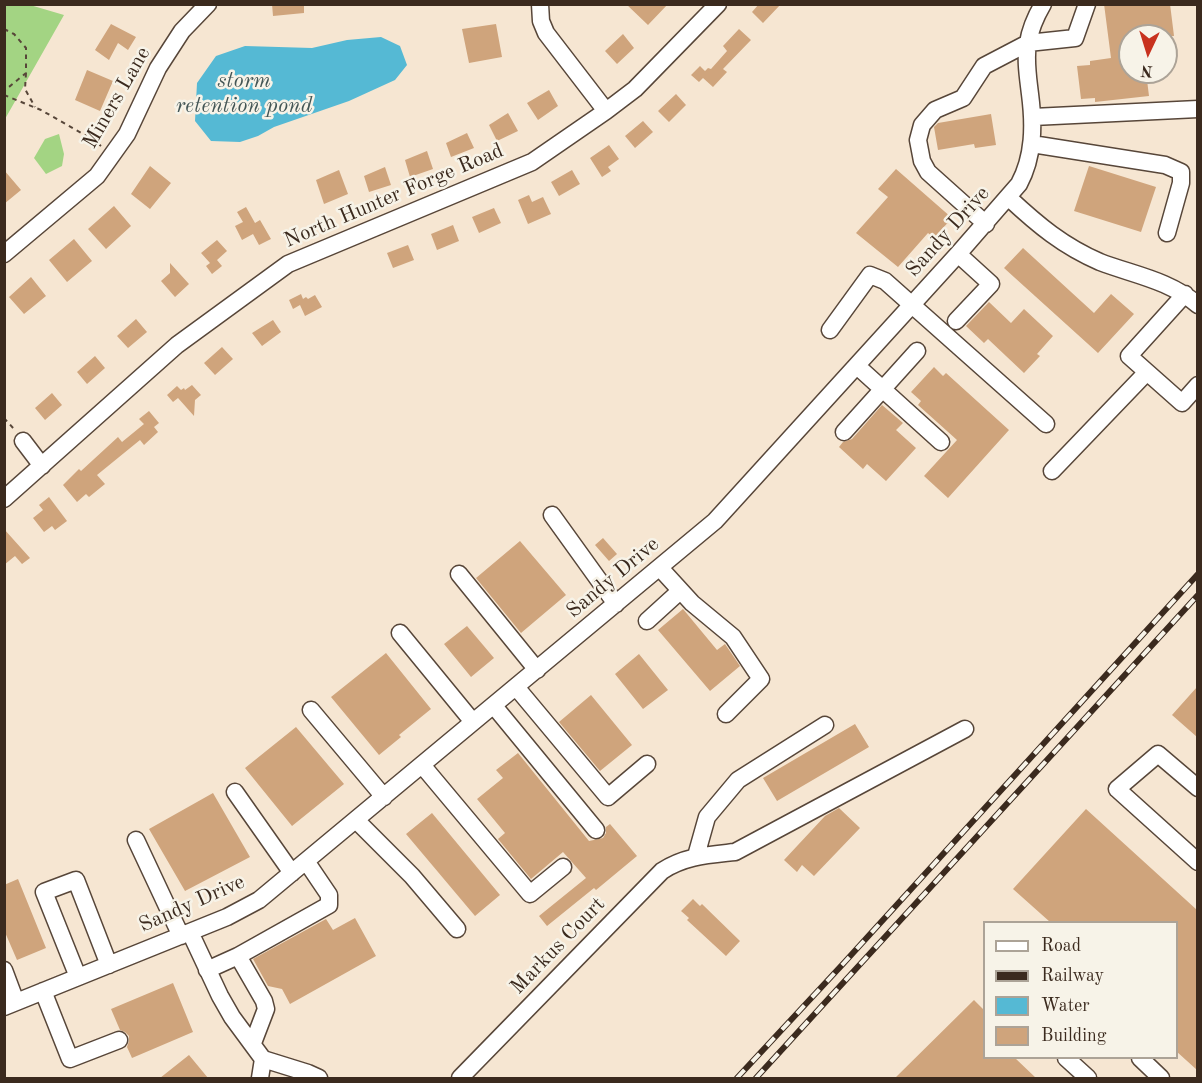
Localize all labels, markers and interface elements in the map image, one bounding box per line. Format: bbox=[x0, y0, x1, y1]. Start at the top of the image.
north arrow bbox=[1118, 24, 1178, 84]
street label: Miners Lane bbox=[78, 43, 156, 153]
text: N bbox=[1140, 62, 1154, 78]
water label: storm retention pond bbox=[176, 68, 312, 119]
street label: North Hunter Forge Road bbox=[281, 138, 507, 254]
street label: Sandy Drive bbox=[901, 182, 995, 282]
street label: Sandy Drive bbox=[562, 532, 664, 624]
street label: Sandy Drive bbox=[135, 869, 249, 939]
street label: Markus Court bbox=[505, 892, 611, 1000]
legend bbox=[983, 921, 1178, 1059]
text: Road bbox=[1041, 937, 1081, 955]
text: Railway bbox=[1041, 967, 1104, 985]
text: Water bbox=[1041, 997, 1090, 1015]
text: Building bbox=[1041, 1027, 1106, 1045]

